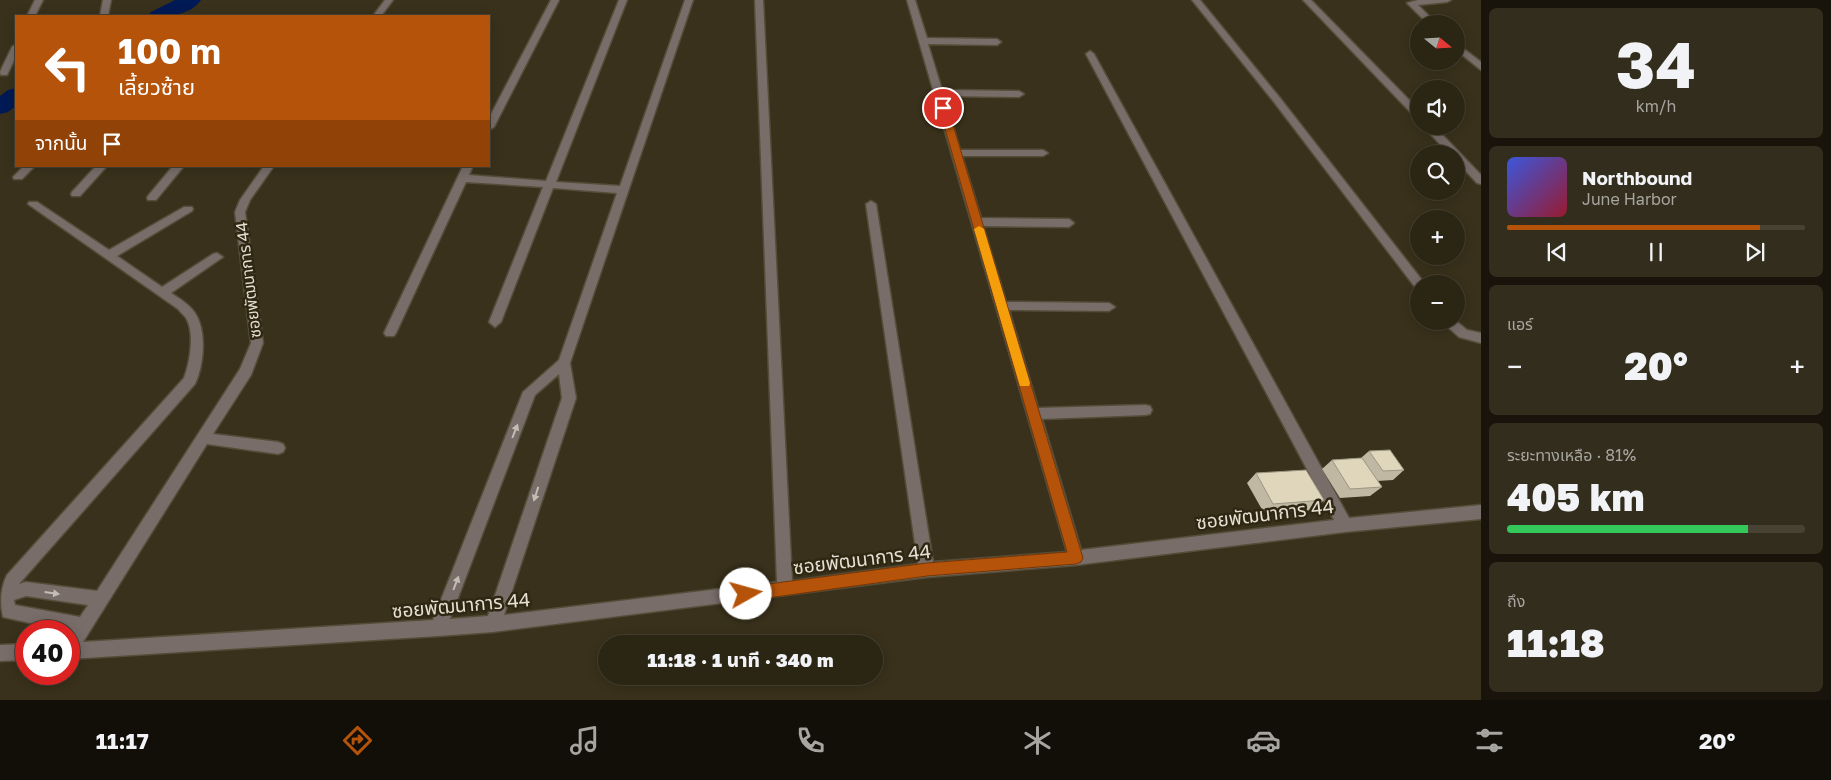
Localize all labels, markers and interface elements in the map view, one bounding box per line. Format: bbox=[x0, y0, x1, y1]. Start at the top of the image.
north arrow bbox=[1410, 15, 1465, 70]
map controls bbox=[1410, 15, 1465, 330]
text: 34 bbox=[1616, 24, 1696, 102]
text: 100 m bbox=[118, 30, 221, 72]
icon: left bbox=[35, 35, 100, 100]
text: เลี้ยวซ้าย bbox=[118, 73, 195, 100]
button: sound bbox=[1410, 80, 1465, 135]
pin bbox=[922, 87, 964, 129]
icon: arrive bbox=[929, 94, 957, 122]
text: km/h bbox=[1636, 96, 1676, 116]
icon: arrive bbox=[98, 130, 126, 158]
text: จากนั้น bbox=[35, 131, 88, 154]
button: search bbox=[1410, 145, 1465, 200]
text: Northbound bbox=[1582, 166, 1692, 189]
text: June Harbor bbox=[1582, 189, 1677, 209]
button: + bbox=[1410, 210, 1465, 265]
street label: ซอยพัฒนาการ 44 bbox=[231, 221, 265, 339]
icon: previous bbox=[1543, 238, 1571, 266]
icon: pause bbox=[1642, 238, 1670, 266]
icon: next bbox=[1741, 238, 1769, 266]
button: − bbox=[1410, 275, 1465, 330]
text: แอร์ bbox=[1507, 314, 1533, 334]
text: 20° bbox=[1624, 343, 1688, 388]
text: − bbox=[1507, 350, 1522, 383]
text: + bbox=[1790, 350, 1805, 383]
one-way arrow bbox=[511, 423, 519, 438]
text: ระยะทางเหลือ · 81% bbox=[1507, 445, 1636, 465]
text: 405 km bbox=[1507, 474, 1645, 519]
one-way arrow bbox=[532, 487, 540, 502]
street label: ซอยพัฒนาการ 44 bbox=[1195, 494, 1335, 533]
street label: ซอยพัฒนาการ 44 bbox=[792, 539, 932, 578]
position arrow bbox=[719, 567, 771, 619]
one-way arrow bbox=[453, 575, 460, 590]
street label: ซอยพัฒนาการ 44 bbox=[391, 587, 531, 622]
one-way arrow bbox=[45, 589, 61, 597]
text: ถึง bbox=[1507, 591, 1525, 611]
speed limit sign: 40 bbox=[15, 620, 80, 685]
text: 11:18 bbox=[1507, 620, 1605, 665]
text: 11:18 · 1 นาที · 340 m bbox=[647, 648, 834, 671]
icon: directions bbox=[340, 723, 375, 758]
icon: music bbox=[567, 723, 602, 758]
icon: phone bbox=[793, 723, 828, 758]
icon: climate bbox=[1020, 723, 1055, 758]
icon: car bbox=[1246, 723, 1281, 758]
icon: filters bbox=[1472, 723, 1507, 758]
text: 11:17 bbox=[96, 727, 149, 754]
text: 20° bbox=[1699, 727, 1735, 754]

